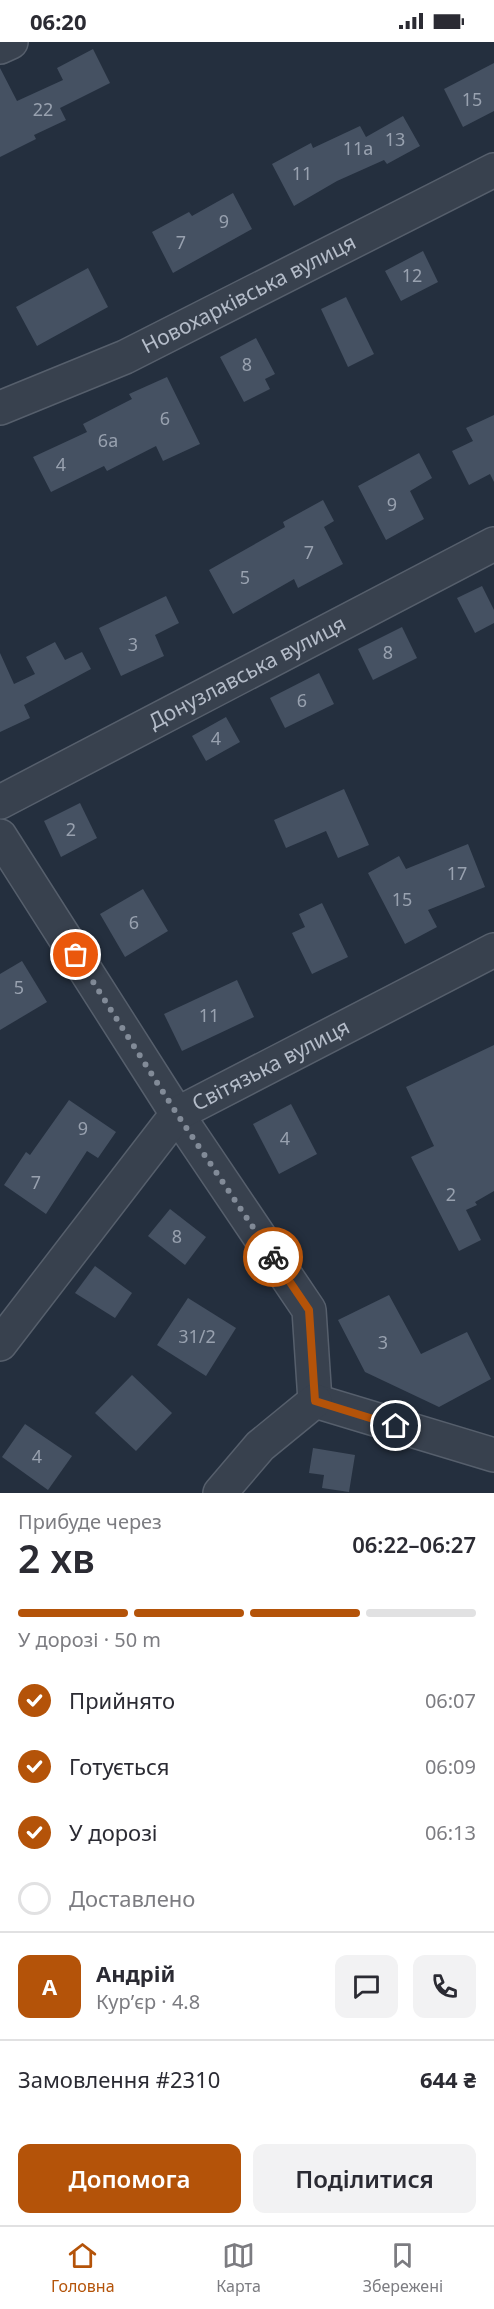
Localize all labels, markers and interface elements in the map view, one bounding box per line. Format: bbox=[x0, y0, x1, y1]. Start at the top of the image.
text: 06:20 bbox=[30, 6, 87, 36]
house number: 15 bbox=[462, 87, 482, 111]
house number: 22 bbox=[33, 97, 53, 121]
house number: 13 bbox=[385, 127, 405, 151]
house number: 11а bbox=[343, 136, 373, 160]
house number: 11 bbox=[292, 161, 312, 185]
house number: 9 bbox=[219, 209, 229, 233]
street label: Новохарківська вулиця bbox=[137, 227, 360, 359]
house number: 7 bbox=[176, 230, 186, 254]
house number: 12 bbox=[402, 263, 422, 287]
house number: 8 bbox=[242, 352, 252, 376]
house number: 6 bbox=[160, 406, 170, 430]
house number: 6а bbox=[98, 428, 118, 452]
house number: 4 bbox=[56, 452, 66, 476]
house number: 9 bbox=[387, 492, 397, 516]
house number: 7 bbox=[304, 540, 314, 564]
house number: 5 bbox=[240, 565, 250, 589]
street label: Донузлавська вулиця bbox=[143, 609, 350, 735]
house number: 3 bbox=[128, 632, 138, 656]
house number: 8 bbox=[383, 640, 393, 664]
house number: 6 bbox=[297, 688, 307, 712]
house number: 4 bbox=[211, 726, 221, 750]
house number: 2 bbox=[66, 817, 76, 841]
house number: 17 bbox=[447, 861, 467, 885]
house number: 15 bbox=[392, 887, 412, 911]
house number: 6 bbox=[129, 910, 139, 934]
pin bbox=[50, 929, 101, 980]
icon: bag bbox=[59, 938, 92, 971]
house number: 5 bbox=[14, 975, 24, 999]
house number: 11 bbox=[199, 1003, 219, 1027]
street label: Світязька вулиця bbox=[187, 1012, 354, 1117]
house number: 9 bbox=[78, 1116, 88, 1140]
house number: 4 bbox=[280, 1126, 290, 1150]
house number: 7 bbox=[31, 1170, 41, 1194]
house number: 2 bbox=[446, 1182, 456, 1206]
house number: 8 bbox=[172, 1224, 182, 1248]
courier bbox=[243, 1227, 303, 1287]
icon: bike bbox=[257, 1241, 290, 1274]
house number: 31/2 bbox=[178, 1324, 216, 1348]
house number: 3 bbox=[378, 1330, 388, 1354]
pin bbox=[370, 1400, 421, 1451]
icon: home bbox=[379, 1409, 412, 1442]
house number: 4 bbox=[32, 1444, 42, 1468]
text: Прибуде через bbox=[18, 1508, 162, 1535]
text: 06:22–06:27 bbox=[352, 1529, 476, 1559]
text: 2 хв bbox=[18, 1531, 95, 1584]
text: У дорозі · 50 m bbox=[18, 1626, 161, 1653]
icon: check bbox=[18, 1684, 51, 1717]
text: Прийнято bbox=[69, 1685, 175, 1715]
text: 06:07 bbox=[425, 1687, 476, 1714]
icon: check bbox=[18, 1750, 51, 1783]
text: Готується bbox=[69, 1751, 169, 1781]
text: 06:09 bbox=[425, 1753, 476, 1780]
icon: check bbox=[18, 1816, 51, 1849]
text: У дорозі bbox=[69, 1817, 158, 1847]
text: 06:13 bbox=[425, 1819, 476, 1846]
text: Доставлено bbox=[69, 1883, 195, 1913]
button: chat bbox=[335, 1955, 398, 2018]
button: phone bbox=[413, 1955, 476, 2018]
text: Андрій bbox=[96, 1958, 175, 1988]
text: А bbox=[42, 1971, 57, 2001]
text: Кур’єр · 4.8 bbox=[96, 1988, 200, 2015]
text: Замовлення #2310 bbox=[18, 2064, 220, 2094]
text: 644 ₴ bbox=[420, 2064, 476, 2094]
button: Допомога bbox=[18, 2144, 241, 2213]
button: Поділитися bbox=[253, 2144, 476, 2213]
tab: Головна bbox=[51, 2239, 115, 2297]
tab: Карта bbox=[216, 2239, 261, 2297]
tab: Збережені bbox=[363, 2239, 443, 2297]

